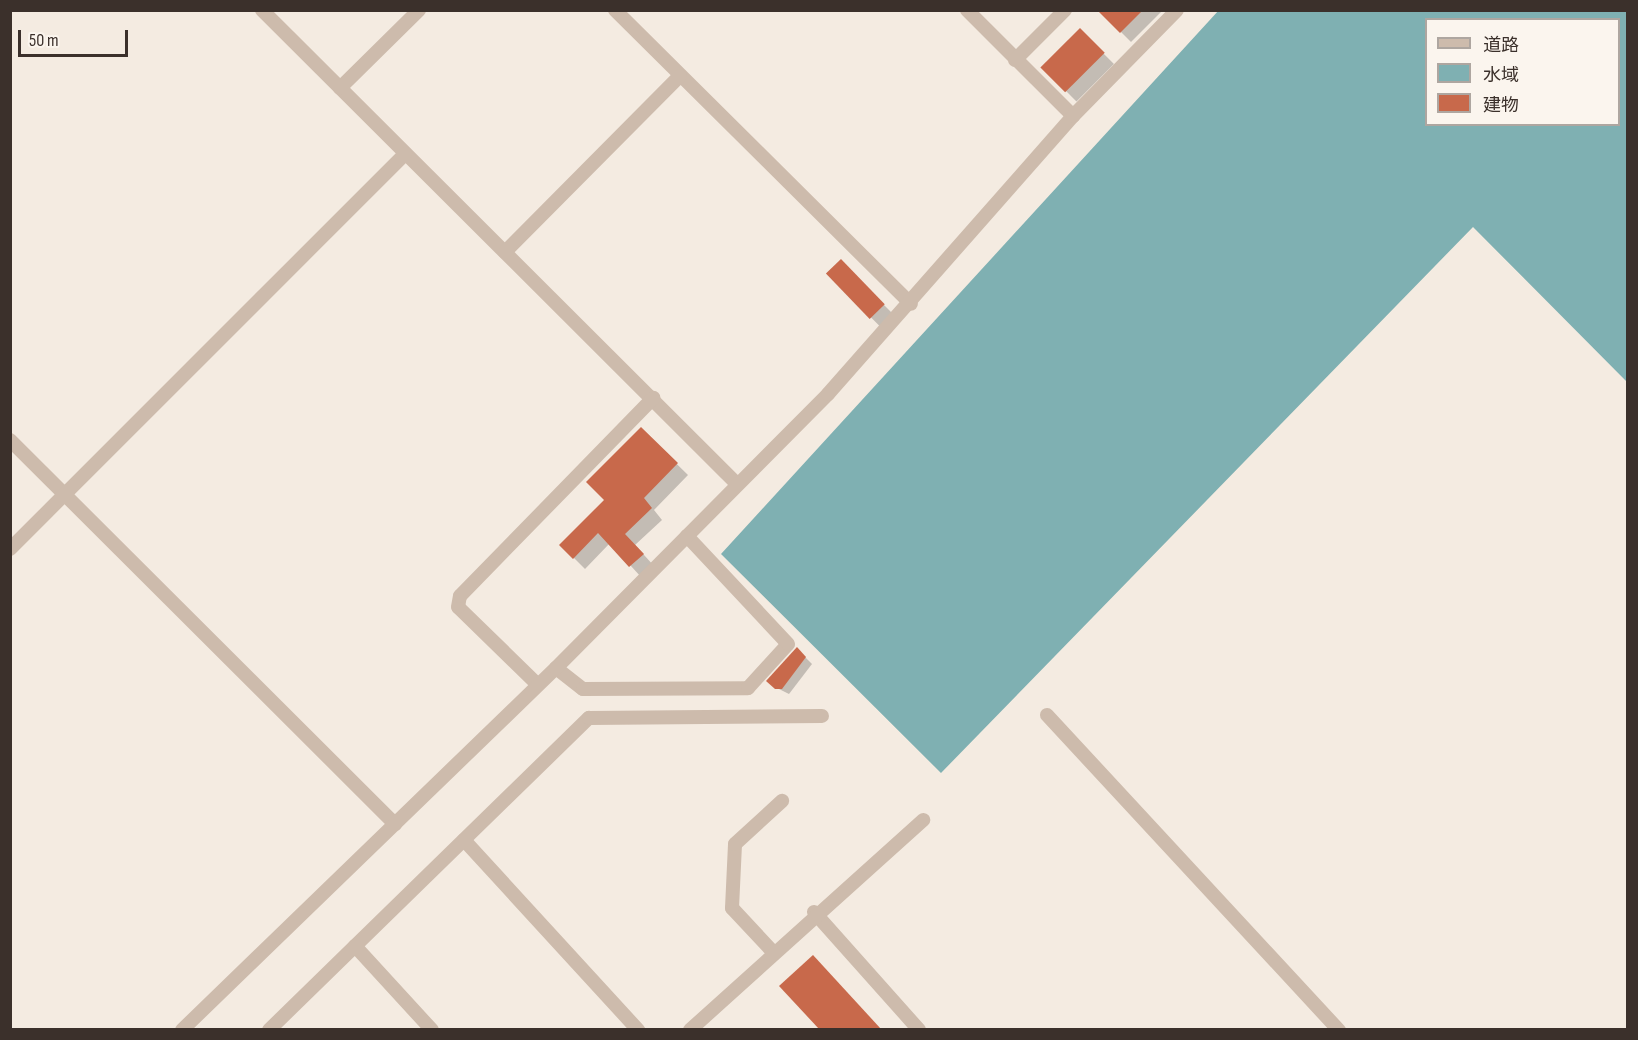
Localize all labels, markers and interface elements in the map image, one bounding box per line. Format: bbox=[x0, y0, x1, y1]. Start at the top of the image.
scale bar bbox=[21, 18, 130, 56]
legend bbox=[1425, 18, 1620, 126]
text: 50 m bbox=[29, 30, 59, 51]
text: 道路 bbox=[1483, 35, 1519, 56]
text: 水域 bbox=[1483, 65, 1519, 86]
text: 建物 bbox=[1483, 95, 1519, 116]

